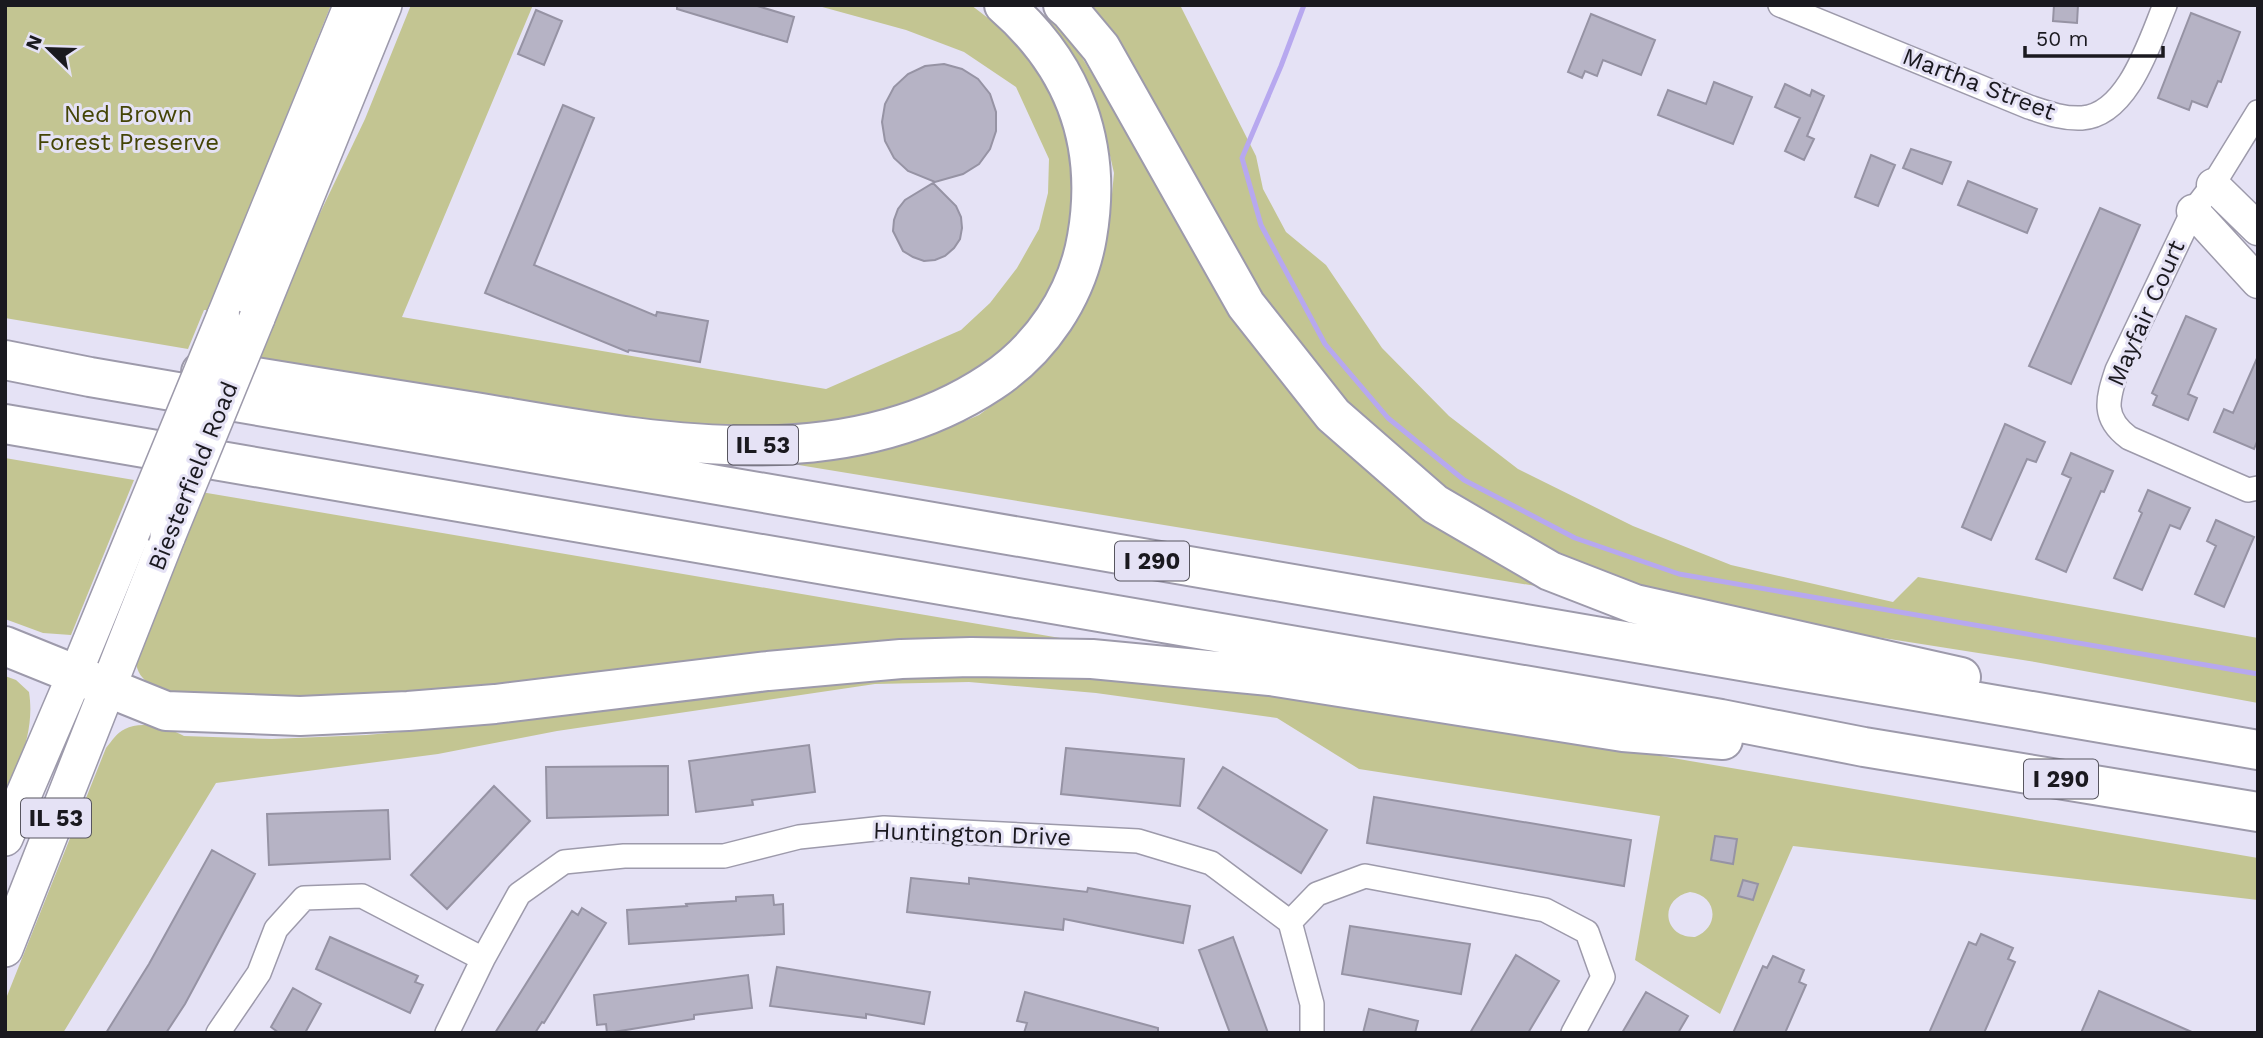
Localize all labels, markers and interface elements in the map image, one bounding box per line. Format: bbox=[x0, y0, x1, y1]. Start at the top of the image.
north arrow bbox=[14, 14, 84, 84]
scale bar bbox=[2025, 14, 2163, 58]
text: 50 m bbox=[2036, 26, 2088, 51]
text: N bbox=[20, 32, 47, 54]
street label: Martha Street bbox=[1899, 42, 2059, 126]
park label: Ned Brown Forest Preserve bbox=[37, 100, 219, 156]
street label: Mayfair Court bbox=[2101, 236, 2191, 390]
street label: Biesterfield Road bbox=[142, 378, 244, 574]
road number: IL 53 bbox=[728, 426, 798, 464]
road number: I 290 bbox=[1115, 541, 1189, 580]
road number: I 290 bbox=[2024, 760, 2098, 799]
road number: IL 53 bbox=[21, 798, 91, 838]
street label: Huntington Drive bbox=[872, 817, 1072, 851]

